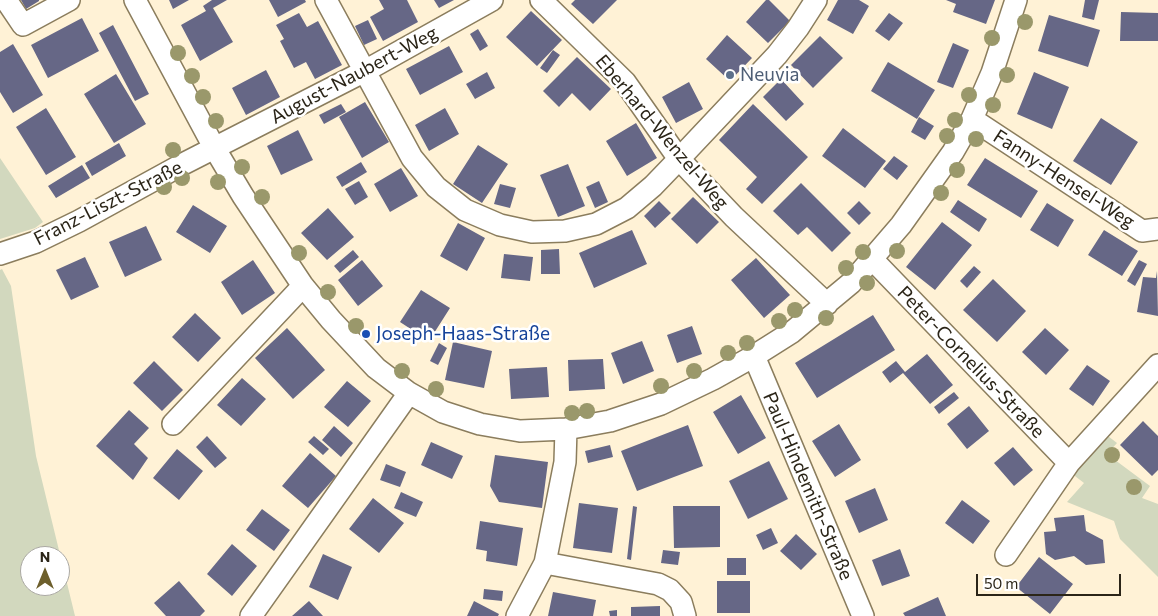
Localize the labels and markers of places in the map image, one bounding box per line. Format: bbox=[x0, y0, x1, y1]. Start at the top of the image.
place label: Neuvia bbox=[740, 64, 800, 86]
marker: Neuvia bbox=[724, 69, 736, 81]
place label: Joseph-Haas-Straße bbox=[376, 323, 550, 345]
marker: Joseph-Haas-Straße bbox=[360, 328, 372, 340]

